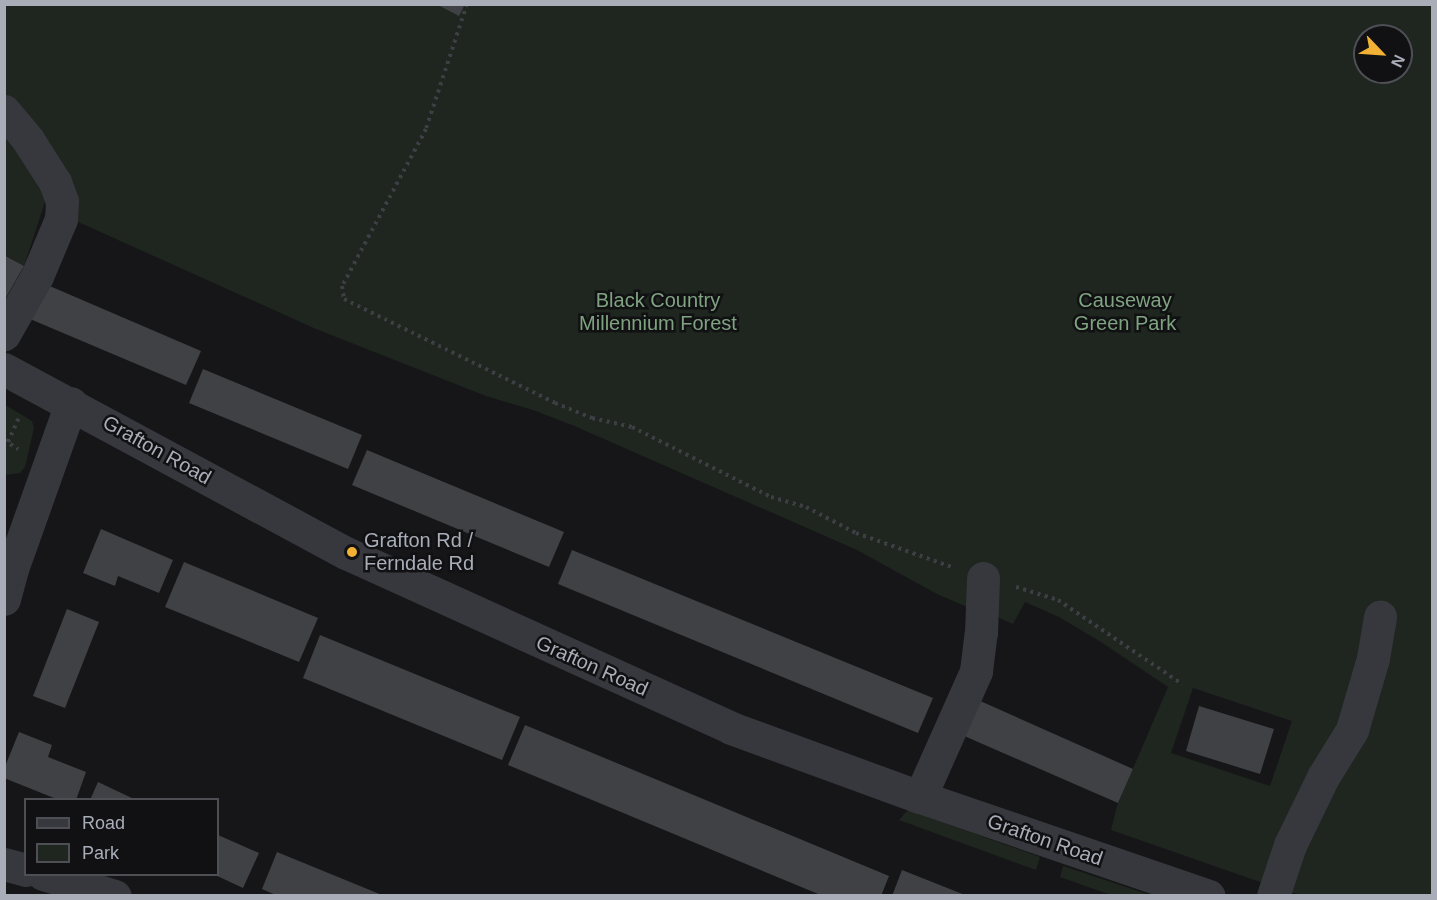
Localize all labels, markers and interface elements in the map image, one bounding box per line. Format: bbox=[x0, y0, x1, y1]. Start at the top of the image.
north arrow bbox=[1353, 24, 1413, 84]
text: N bbox=[1388, 52, 1408, 70]
park label: Black Country Millennium Forest bbox=[579, 288, 737, 335]
park label: Causeway Green Park bbox=[1074, 288, 1176, 335]
street label: Grafton Road bbox=[99, 410, 215, 490]
place label: Grafton Rd / Ferndale Rd bbox=[364, 528, 474, 575]
marker: Grafton Rd / Ferndale Rd bbox=[345, 545, 359, 559]
street label: Grafton Road bbox=[532, 631, 652, 701]
legend bbox=[24, 798, 219, 876]
street label: Grafton Road bbox=[984, 809, 1106, 871]
text: Road bbox=[82, 813, 125, 833]
text: Park bbox=[82, 843, 119, 863]

